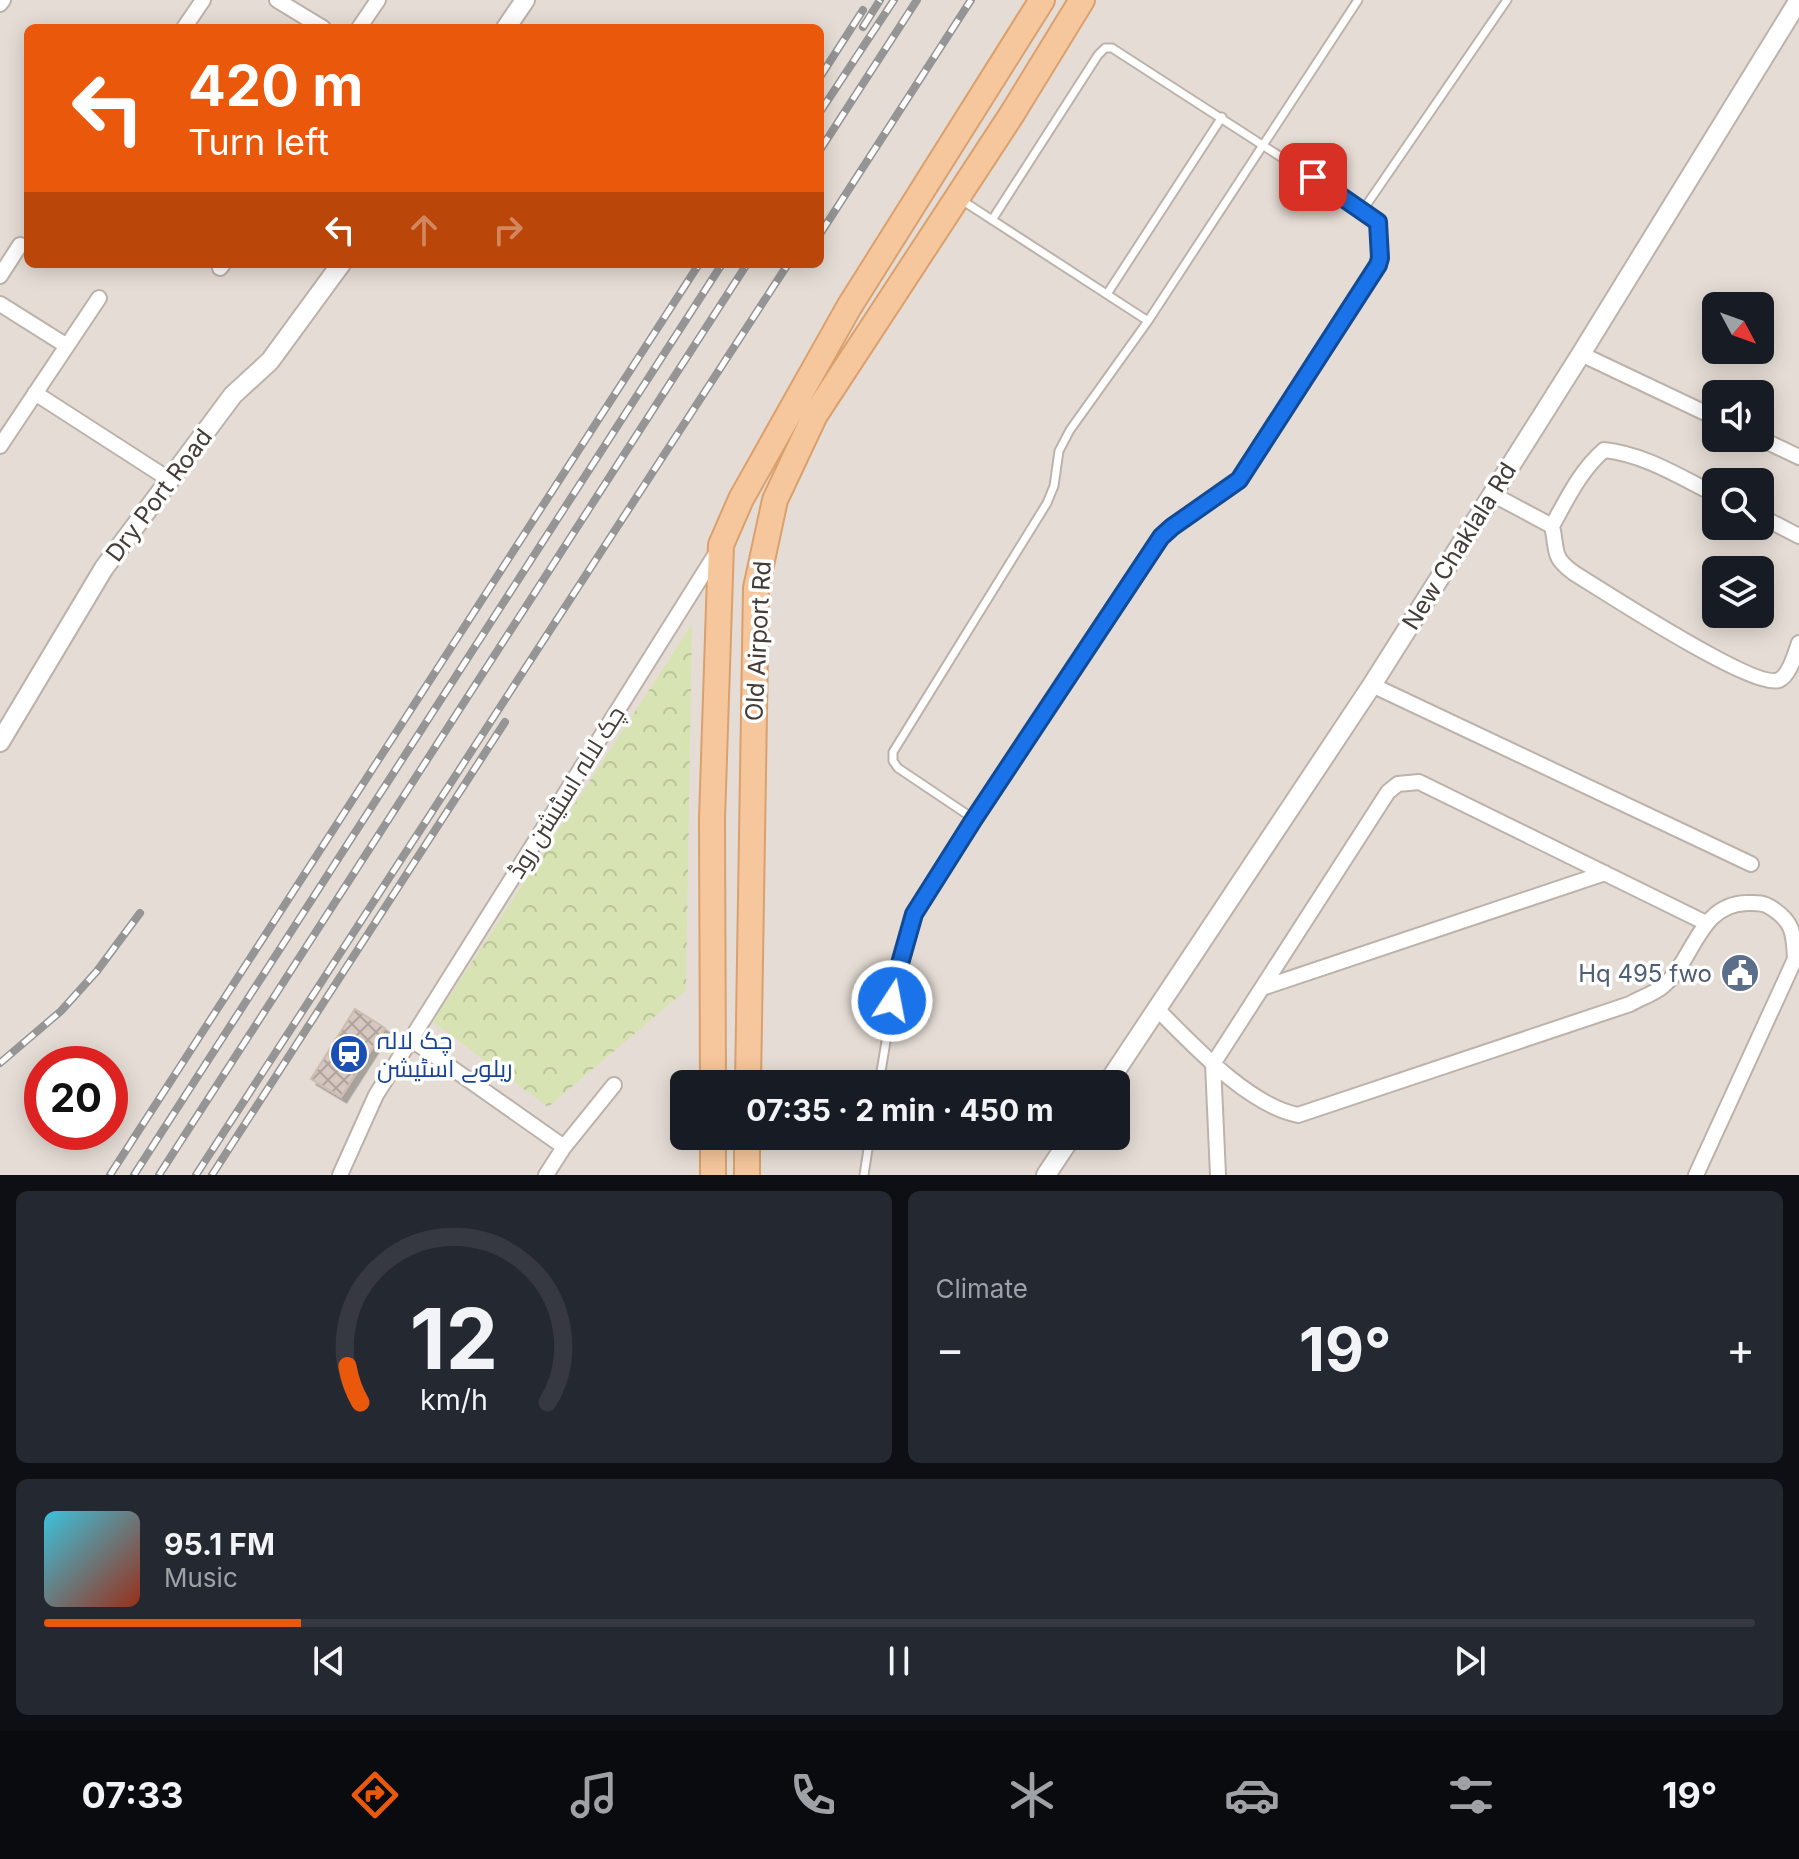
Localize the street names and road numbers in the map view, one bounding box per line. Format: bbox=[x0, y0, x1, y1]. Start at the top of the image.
street label: Dry Port Road bbox=[100, 423, 218, 567]
street label: New Chaklala Rd bbox=[1396, 457, 1522, 635]
street label: Old Airport Rd bbox=[739, 560, 777, 722]
street label: چک لالہ اسٹیشن روڈ bbox=[501, 701, 632, 884]

